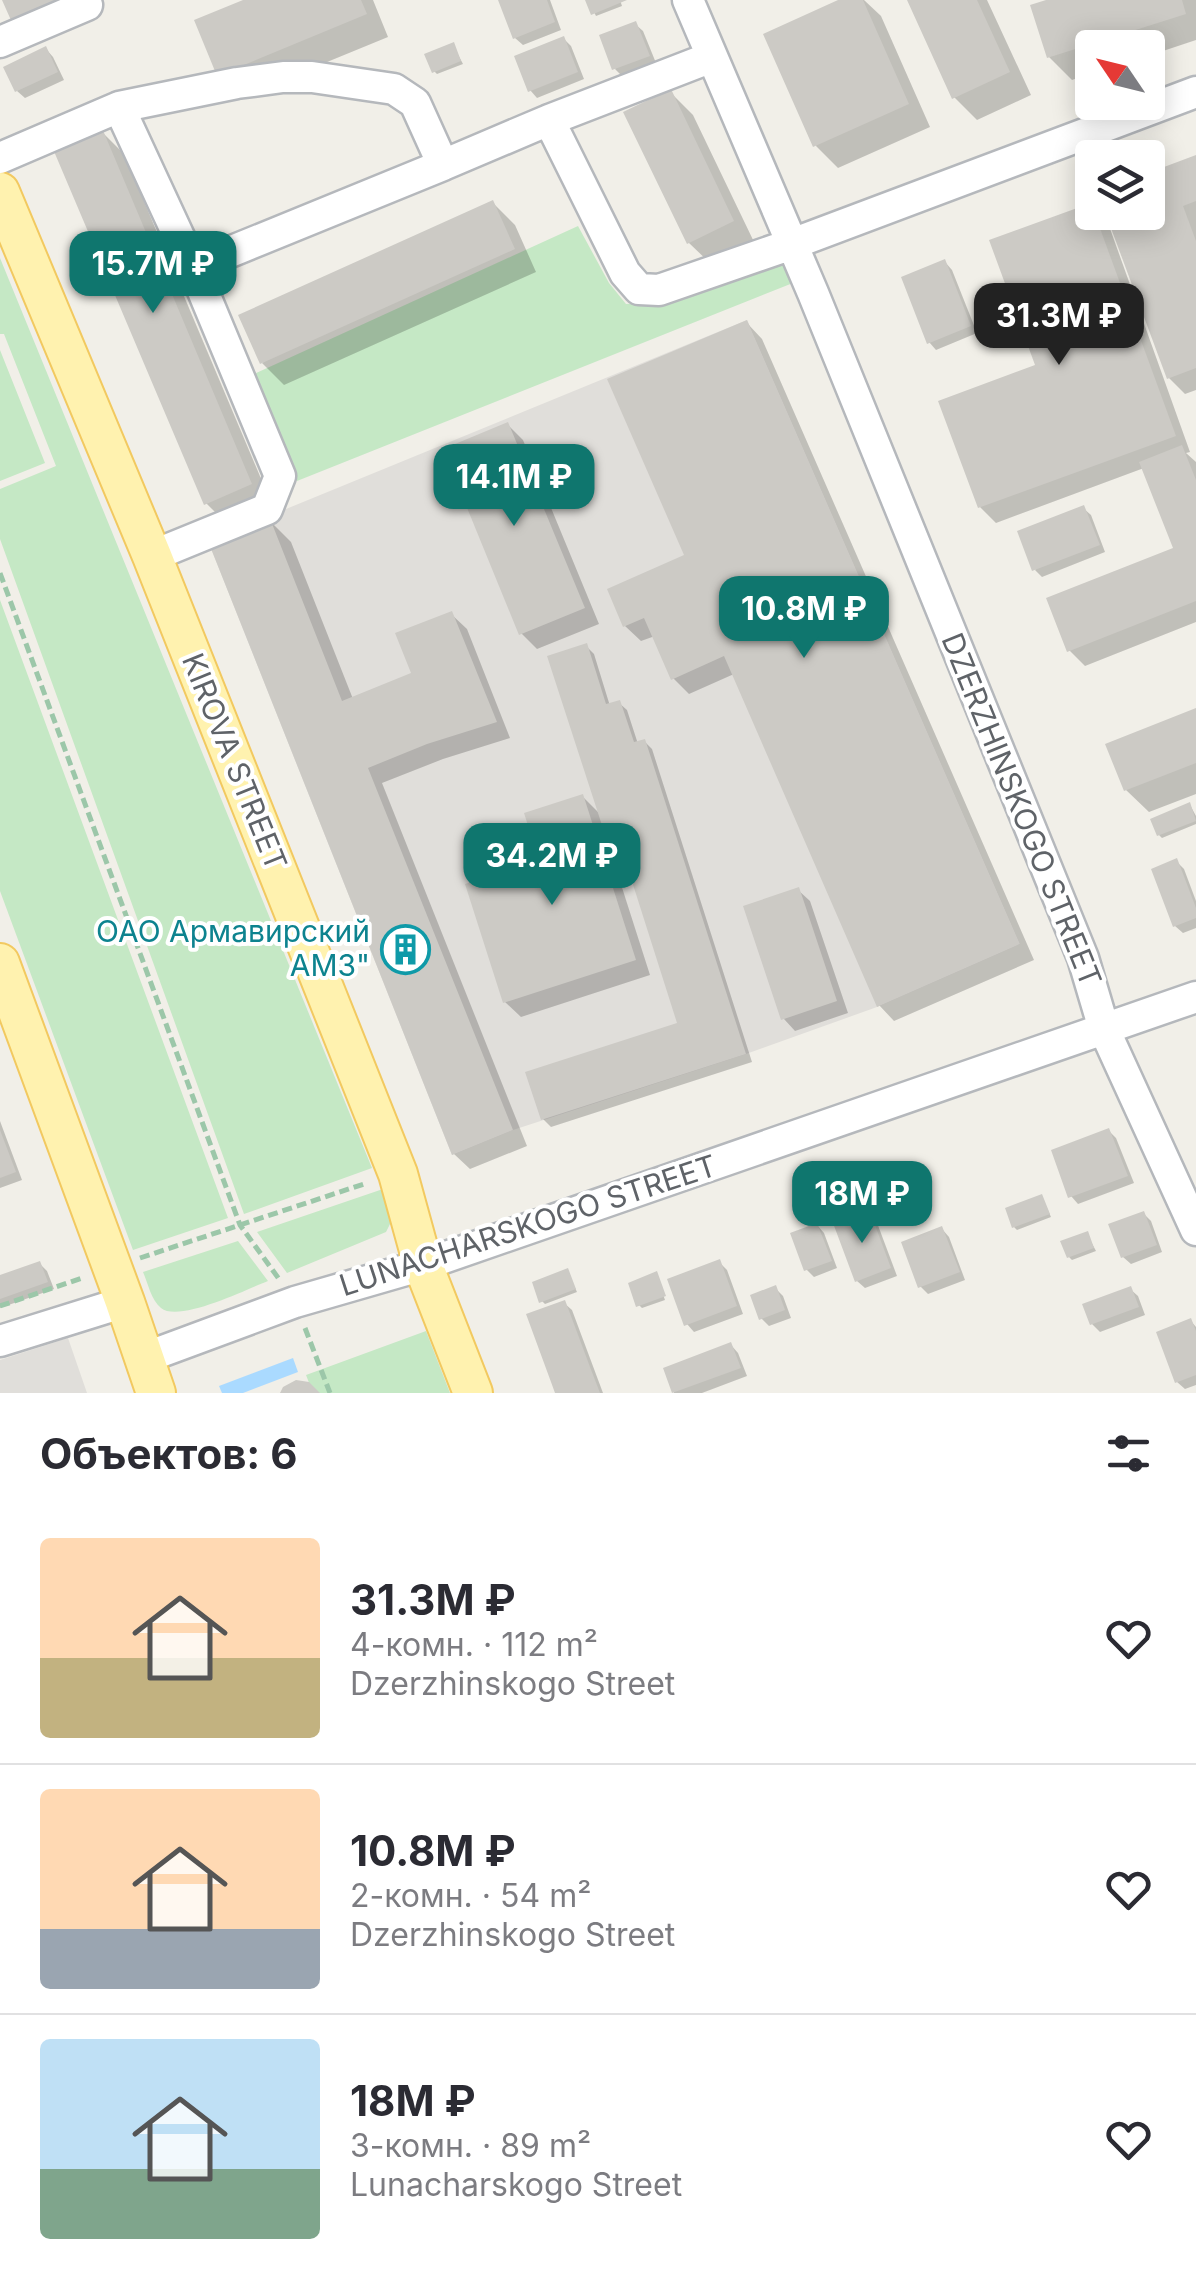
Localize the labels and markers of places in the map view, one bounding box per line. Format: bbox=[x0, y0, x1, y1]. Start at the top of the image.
pin: 15.7M ₽ bbox=[61, 231, 245, 316]
pin: 31.3M ₽ bbox=[967, 283, 1151, 368]
pin: 14.1M ₽ bbox=[422, 444, 606, 529]
pin: 10.8M ₽ bbox=[712, 576, 896, 661]
pin: 34.2M ₽ bbox=[460, 823, 644, 908]
place label: ОАО Армавирский АМЗ" bbox=[96, 913, 370, 983]
building icon: ОАО Армавирский АМЗ" bbox=[379, 923, 431, 975]
pin: 18M ₽ bbox=[792, 1161, 932, 1246]

